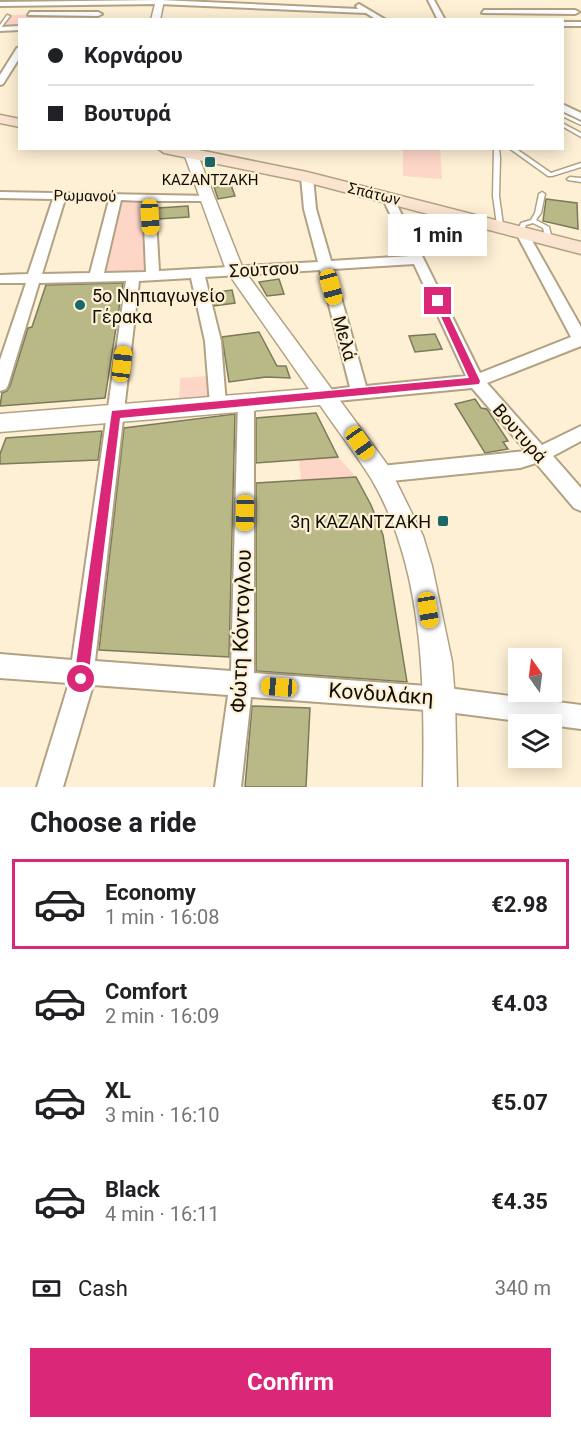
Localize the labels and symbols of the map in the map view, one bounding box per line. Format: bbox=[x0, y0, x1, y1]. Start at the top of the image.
marker: ΚΑΖΑΝΤΖΑΚΗ bbox=[203, 155, 217, 169]
place label: ΚΑΖΑΝΤΖΑΚΗ bbox=[162, 171, 258, 189]
street label: Σπάτων bbox=[346, 179, 402, 209]
street label: Ρωμανού bbox=[53, 186, 117, 206]
car bbox=[140, 199, 160, 235]
callout: 1 min bbox=[388, 214, 488, 256]
street label: Σούτσου bbox=[229, 257, 299, 281]
car bbox=[318, 267, 344, 307]
place label: 5ο Νηπιαγωγείο Γέρακα bbox=[92, 285, 225, 327]
route end bbox=[424, 287, 451, 314]
marker: 5ο Νηπιαγωγείο Γέρακα bbox=[73, 298, 87, 312]
street label: Μελά bbox=[329, 313, 361, 364]
car bbox=[111, 345, 133, 383]
street label: Βουτυρά bbox=[489, 399, 552, 467]
car bbox=[342, 423, 378, 463]
car bbox=[236, 495, 254, 531]
place label: 3η ΚΑΖΑΝΤΖΑΚΗ bbox=[290, 511, 431, 532]
marker: 3η ΚΑΖΑΝΤΖΑΚΗ bbox=[436, 514, 450, 528]
street label: Φώτη Κόντογλου bbox=[226, 549, 256, 713]
car bbox=[416, 591, 440, 629]
north arrow bbox=[508, 648, 562, 702]
route start bbox=[67, 665, 94, 692]
car bbox=[260, 677, 298, 697]
street label: Κονδυλάκη bbox=[328, 678, 434, 710]

